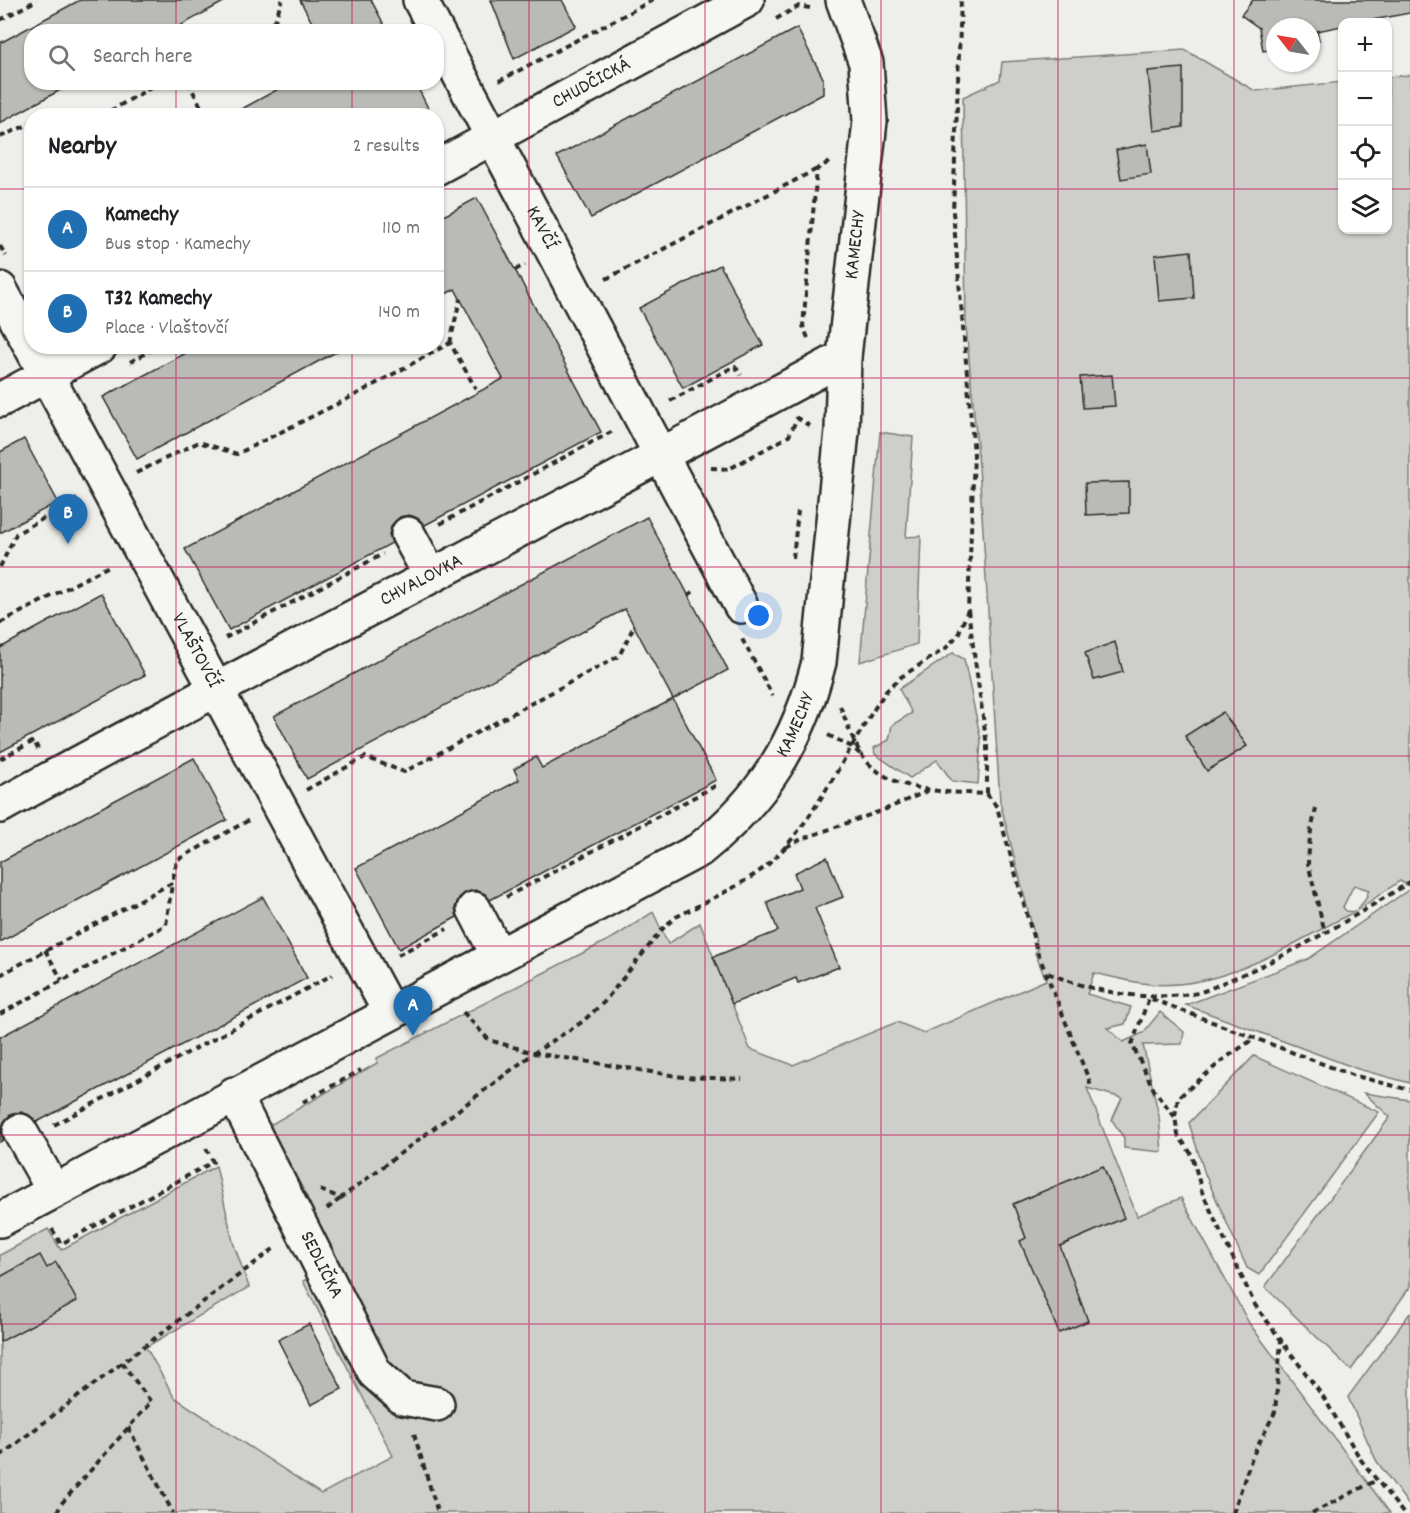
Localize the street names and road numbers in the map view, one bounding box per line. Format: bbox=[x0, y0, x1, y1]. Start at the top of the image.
street label: CHUDČICKÁ bbox=[547, 51, 636, 117]
street label: KAVČÍ bbox=[518, 201, 564, 255]
street label: KAMECHY bbox=[839, 209, 874, 281]
street label: CHVALOVKA bbox=[375, 548, 468, 614]
street label: VLAŠTOVČÍ bbox=[163, 608, 227, 694]
street label: KAMECHY bbox=[770, 689, 823, 763]
street label: SEDLIČKA bbox=[292, 1227, 350, 1304]

